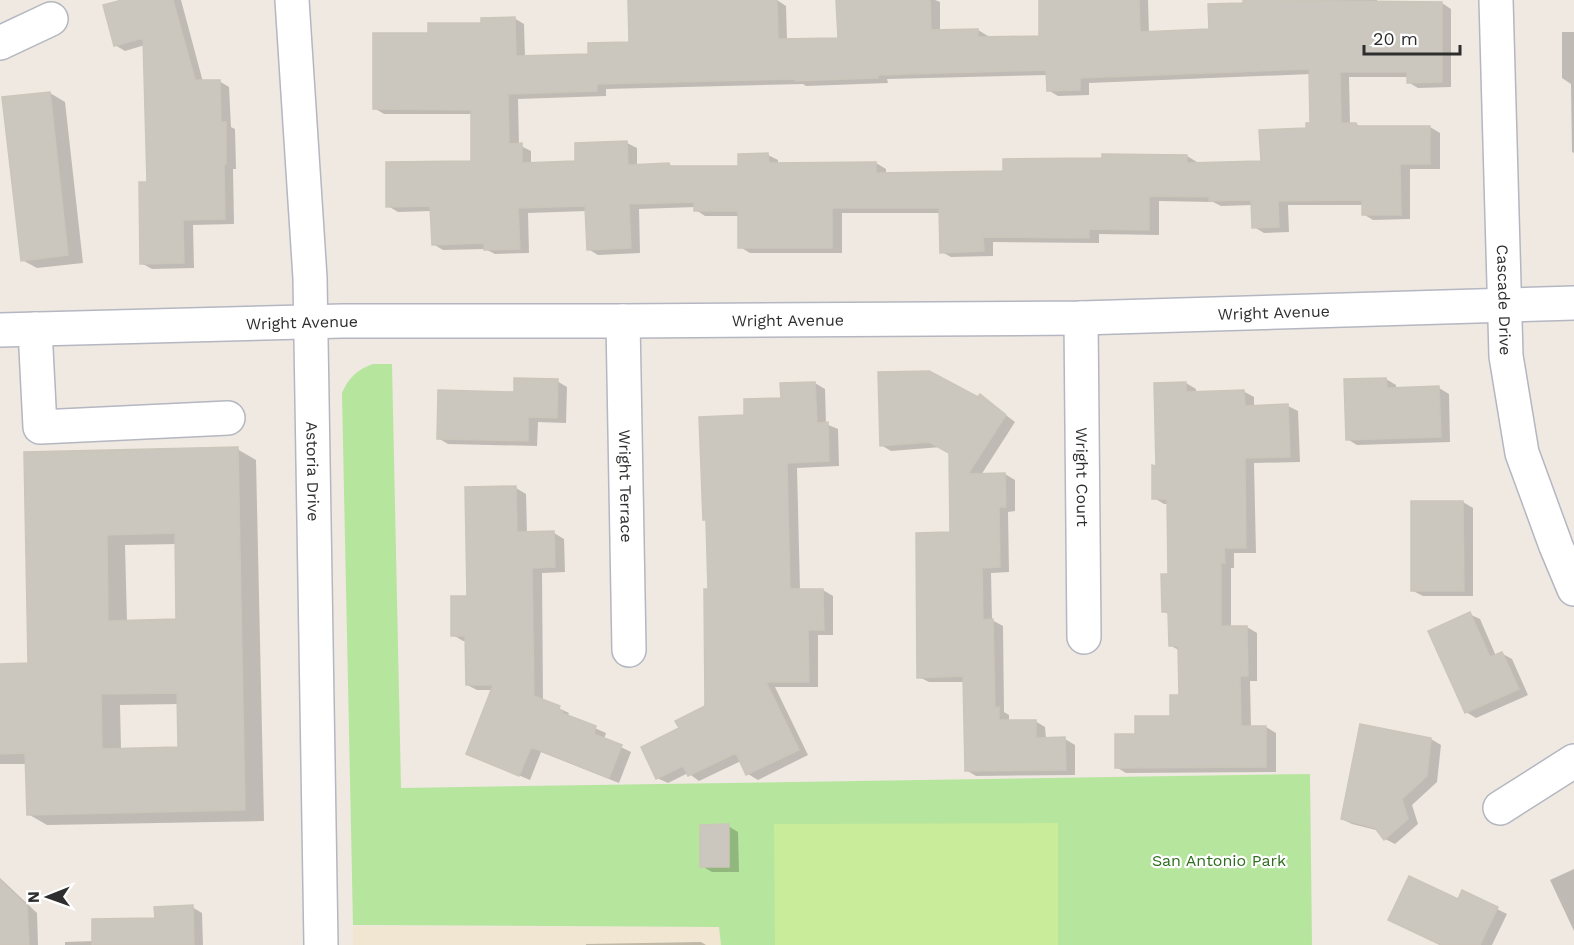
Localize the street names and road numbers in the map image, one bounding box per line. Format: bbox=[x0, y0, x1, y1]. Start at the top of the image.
street label: Cascade Drive bbox=[1493, 244, 1515, 356]
street label: Wright Avenue bbox=[1217, 301, 1330, 324]
street label: Wright Avenue bbox=[732, 311, 844, 330]
street label: Wright Avenue bbox=[246, 312, 358, 334]
street label: Astoria Drive bbox=[302, 421, 323, 522]
street label: Wright Court bbox=[1072, 427, 1092, 527]
street label: Wright Terrace bbox=[615, 429, 636, 543]

